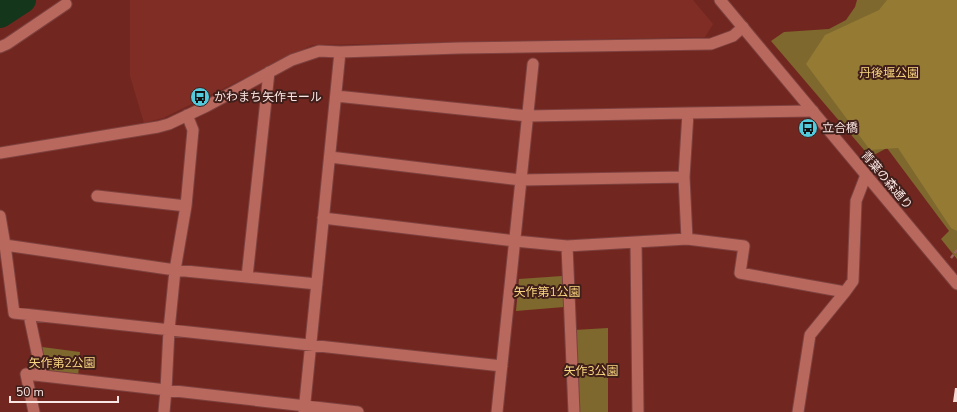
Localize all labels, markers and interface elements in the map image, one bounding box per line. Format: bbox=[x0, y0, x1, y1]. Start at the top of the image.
park label: 丹後堰公園 bbox=[859, 65, 919, 81]
bus stop icon: かわまち矢作モール bbox=[189, 86, 211, 108]
place label: かわまち矢作モール bbox=[214, 89, 322, 105]
bus stop icon: 立合橋 bbox=[797, 117, 819, 139]
place label: 立合橋 bbox=[822, 120, 858, 136]
street label: 青葉の森通り bbox=[858, 147, 916, 213]
park label: 矢作第1公園 bbox=[513, 284, 581, 300]
park label: 矢作第2公園 bbox=[28, 355, 96, 371]
park label: 矢作3公園 bbox=[563, 363, 619, 379]
scale bar bbox=[10, 378, 118, 404]
text: 50 m bbox=[16, 384, 44, 400]

